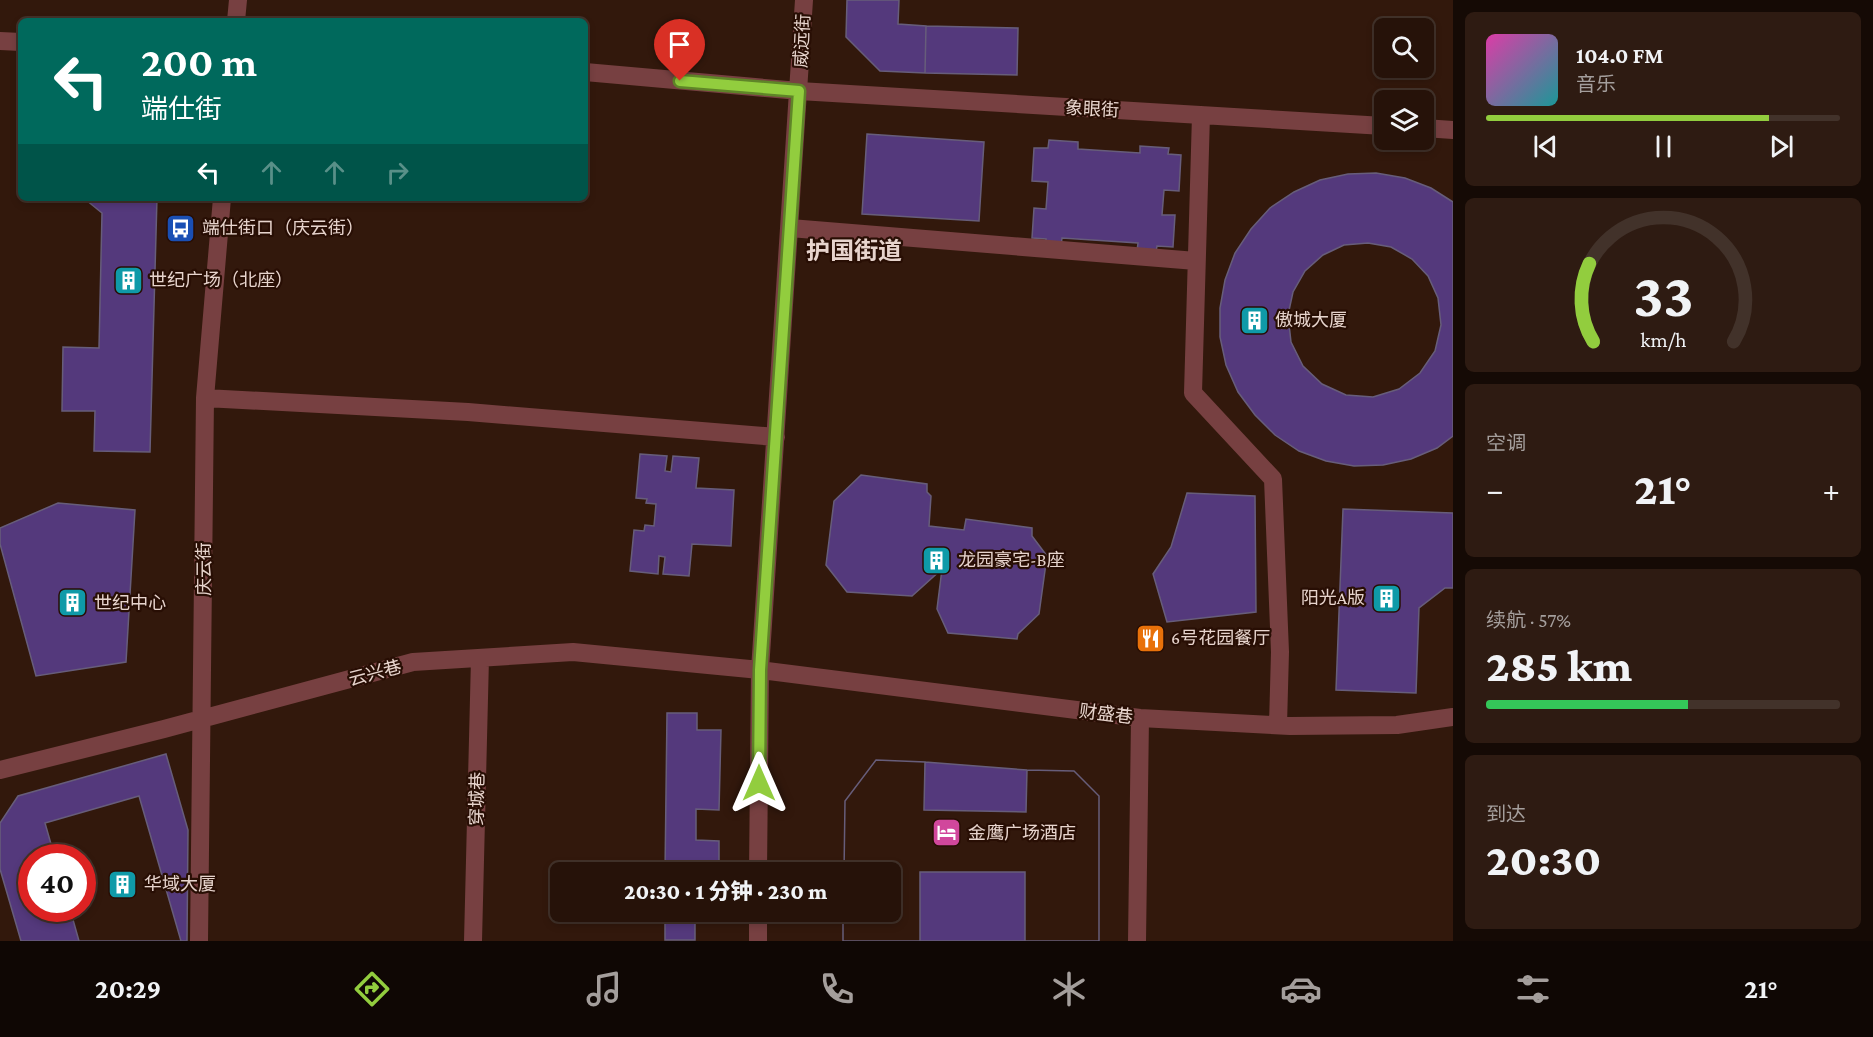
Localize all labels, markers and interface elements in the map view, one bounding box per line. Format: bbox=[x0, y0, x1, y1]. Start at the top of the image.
street label: 威远街 bbox=[791, 14, 813, 68]
map controls bbox=[1374, 18, 1434, 150]
button: search bbox=[1374, 18, 1434, 78]
pin bbox=[654, 19, 705, 81]
icon: arrive bbox=[663, 28, 696, 61]
text: 200 m bbox=[141, 38, 257, 85]
icon: left bbox=[42, 42, 120, 120]
text: 104.0 FM bbox=[1576, 43, 1663, 68]
text: 音乐 bbox=[1576, 73, 1616, 95]
button: layers bbox=[1374, 90, 1434, 150]
text: 端仕街 bbox=[141, 94, 222, 124]
street label: 象眼街 bbox=[1065, 98, 1119, 120]
icon: previous bbox=[1529, 130, 1562, 163]
icon: pause bbox=[1647, 130, 1680, 163]
icon: next bbox=[1765, 130, 1798, 163]
icon: left bbox=[192, 156, 225, 189]
icon: ahead bbox=[255, 156, 288, 189]
icon: ahead bbox=[318, 156, 351, 189]
icon: right bbox=[381, 156, 414, 189]
bus stop icon: 端仕街口（庆云街） bbox=[165, 212, 197, 244]
place label: 端仕街口（庆云街） bbox=[202, 218, 364, 238]
district label: 护国街道 bbox=[806, 237, 902, 264]
text: 33 bbox=[1633, 260, 1693, 329]
building icon: 世纪广场（北座） bbox=[112, 264, 144, 296]
place label: 世纪广场（北座） bbox=[149, 270, 293, 290]
building icon: 傲城大厦 bbox=[1238, 304, 1270, 336]
place label: 傲城大厦 bbox=[1275, 310, 1347, 330]
text: km/h bbox=[1640, 328, 1687, 352]
text: 空调 bbox=[1486, 432, 1526, 454]
text: 21° bbox=[1634, 464, 1692, 514]
text: − bbox=[1486, 471, 1503, 508]
text: + bbox=[1823, 471, 1840, 508]
street label: 庆云街 bbox=[194, 542, 214, 596]
building icon: 龙园豪宅-B座 bbox=[921, 544, 953, 576]
place label: 龙园豪宅-B座 bbox=[958, 550, 1064, 570]
building icon: 阳光A版 bbox=[1370, 582, 1402, 614]
building icon: 世纪中心 bbox=[57, 587, 89, 619]
place label: 阳光A版 bbox=[1301, 588, 1365, 608]
place label: 世纪中心 bbox=[94, 593, 166, 613]
text: 续航 · 57% bbox=[1486, 609, 1571, 631]
restaurant icon: 6号花园餐厅 bbox=[1134, 622, 1166, 654]
place label: 6号花园餐厅 bbox=[1171, 628, 1270, 648]
text: 285 km bbox=[1486, 641, 1632, 691]
street label: 云兴巷 bbox=[346, 656, 404, 690]
street label: 财盛巷 bbox=[1078, 701, 1134, 727]
position arrow bbox=[727, 751, 791, 815]
street label: 穿城巷 bbox=[467, 772, 487, 826]
text: 到达 bbox=[1486, 803, 1526, 825]
hotel icon: 金鹰广场酒店 bbox=[931, 817, 963, 849]
place label: 金鹰广场酒店 bbox=[968, 823, 1076, 843]
text: 20:30 bbox=[1486, 835, 1601, 885]
speed limit sign: 40 bbox=[18, 844, 96, 922]
building icon: 华域大厦 bbox=[107, 868, 139, 900]
place label: 华域大厦 bbox=[144, 874, 216, 894]
text: 20:30 · 1 分钟 · 230 m bbox=[624, 879, 827, 904]
icon: directions bbox=[351, 968, 393, 1010]
icon: music bbox=[583, 968, 625, 1010]
icon: phone bbox=[816, 968, 858, 1010]
icon: climate bbox=[1048, 968, 1090, 1010]
icon: car bbox=[1280, 968, 1322, 1010]
icon: filters bbox=[1512, 968, 1554, 1010]
text: 20:29 bbox=[95, 974, 161, 1004]
text: 21° bbox=[1744, 974, 1778, 1004]

